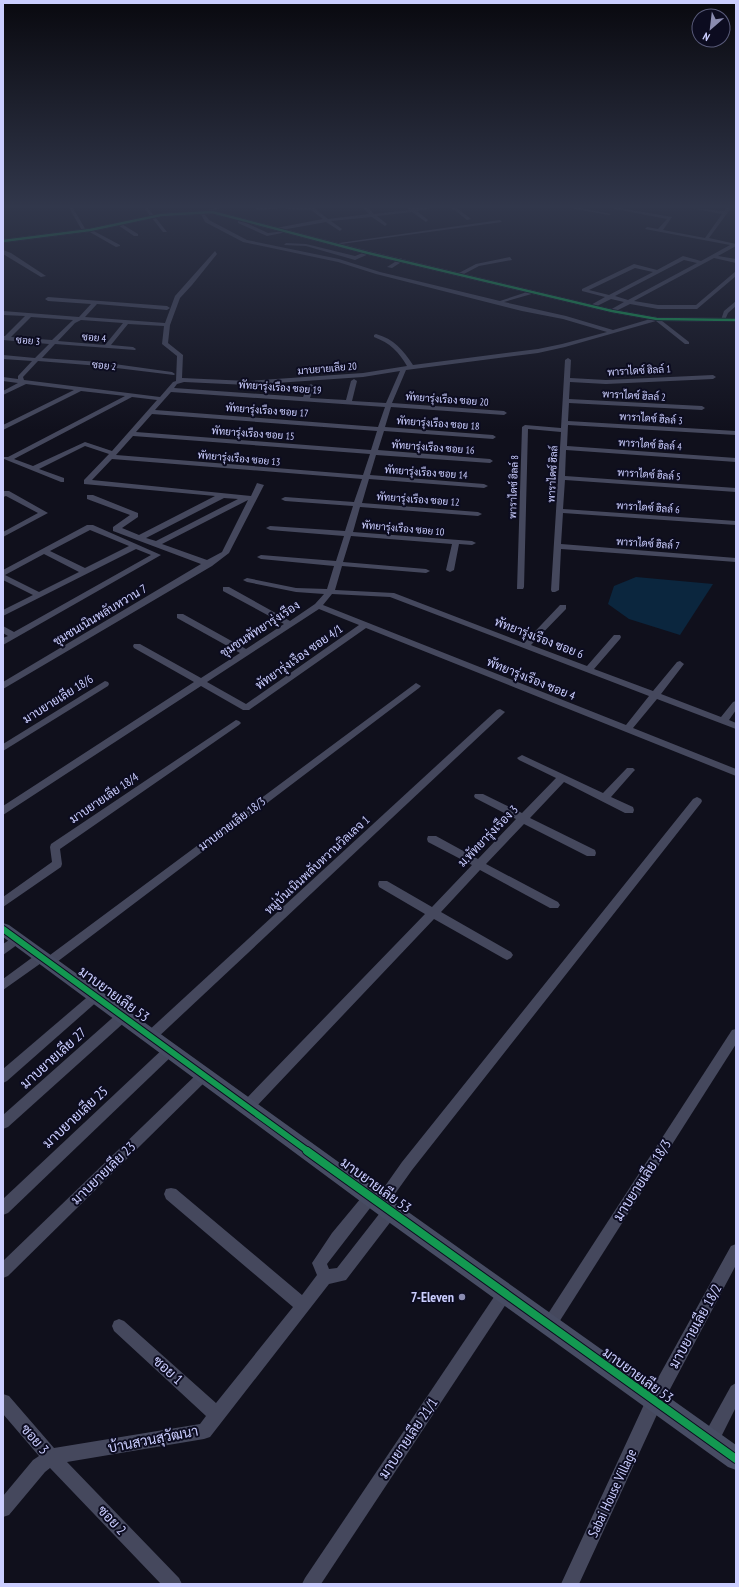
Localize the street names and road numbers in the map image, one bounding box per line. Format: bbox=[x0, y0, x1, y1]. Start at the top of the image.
street label: ซอย 4 bbox=[81, 330, 107, 345]
street label: ซอย 3 bbox=[15, 333, 41, 348]
street label: ซอย 2 bbox=[91, 358, 117, 373]
street label: มาบยายเลีย 20 bbox=[297, 359, 358, 378]
street label: พาราไดซ์ ฮิลล์ 1 bbox=[607, 361, 671, 379]
street label: พัทยารุ่งเรือง ซอย 19 bbox=[238, 378, 322, 398]
street label: พาราไดซ์ ฮิลล์ 2 bbox=[602, 386, 666, 404]
street label: พัทยารุ่งเรือง ซอย 20 bbox=[405, 390, 489, 410]
street label: พัทยารุ่งเรือง ซอย 17 bbox=[225, 401, 309, 421]
street label: พาราไดซ์ ฮิลล์ 3 bbox=[619, 409, 683, 427]
street label: พัทยารุ่งเรือง ซอย 18 bbox=[396, 414, 480, 434]
street label: พัทยารุ่งเรือง ซอย 15 bbox=[211, 424, 295, 444]
street label: พาราไดซ์ ฮิลล์ 4 bbox=[618, 435, 683, 453]
street label: พัทยารุ่งเรือง ซอย 16 bbox=[391, 438, 475, 458]
street label: พาราไดซ์ ฮิลล์ bbox=[544, 445, 560, 503]
street label: พัทยารุ่งเรือง ซอย 13 bbox=[197, 448, 281, 470]
street label: พาราไดซ์ ฮิลล์ 8 bbox=[505, 455, 521, 519]
street label: พัทยารุ่งเรือง ซอย 14 bbox=[384, 463, 468, 483]
street label: พาราไดซ์ ฮิลล์ 5 bbox=[617, 465, 681, 483]
street label: พัทยารุ่งเรือง ซอย 12 bbox=[376, 490, 460, 510]
street label: พาราไดซ์ ฮิลล์ 6 bbox=[616, 498, 681, 516]
street label: พัทยารุ่งเรือง ซอย 10 bbox=[361, 518, 445, 540]
street label: พาราไดซ์ ฮิลล์ 7 bbox=[616, 534, 680, 552]
street label: ชุมชนเนินพลับหวาน 7 bbox=[50, 581, 151, 650]
street label: ชุมชนพัทยารุ่งเรือง bbox=[217, 597, 304, 662]
street label: พัทยารุ่งเรือง ซอย 6 bbox=[492, 614, 586, 663]
street label: พัทยารุ่งเรือง ซอย 4/1 bbox=[252, 621, 346, 694]
street label: พัทยารุ่งเรือง ซอย 4 bbox=[484, 654, 578, 705]
street label: มาบยายเลีย 18/6 bbox=[20, 671, 96, 726]
street label: มาบยายเลีย 18/4 bbox=[66, 769, 142, 826]
street label: มาบยายเลีย 18/3 bbox=[195, 793, 268, 854]
street label: ม.พัทยารุ่งเรือง 3 bbox=[454, 802, 522, 871]
street label: หมู่บ้นเนินพลับหวานวิลเลจ 1 bbox=[261, 812, 373, 918]
street label: มาบยายเลีย 53 bbox=[75, 962, 153, 1026]
street label: มาบยายเลีย 27 bbox=[16, 1023, 90, 1093]
street label: มาบยายเลีย 25 bbox=[38, 1082, 112, 1152]
street label: มาบยายเลีย 18/3 bbox=[609, 1136, 675, 1224]
street label: มาบยายเลีย 23 bbox=[67, 1138, 139, 1208]
street label: มาบยายเลีย 53 bbox=[337, 1153, 415, 1217]
street label: มาบยายเลีย 18/2 bbox=[664, 1281, 726, 1371]
street label: มาบยายเลีย 53 bbox=[599, 1343, 677, 1407]
street label: ซอย 1 bbox=[149, 1352, 187, 1388]
street label: มาบยายเลีย 21/1 bbox=[374, 1394, 442, 1482]
street label: ซอย 3 bbox=[17, 1420, 53, 1458]
street label: บ้านสวนสุวัฒนา bbox=[106, 1421, 200, 1458]
street label: Sabai House Village bbox=[584, 1446, 640, 1540]
street label: ซอย 2 bbox=[94, 1501, 130, 1539]

